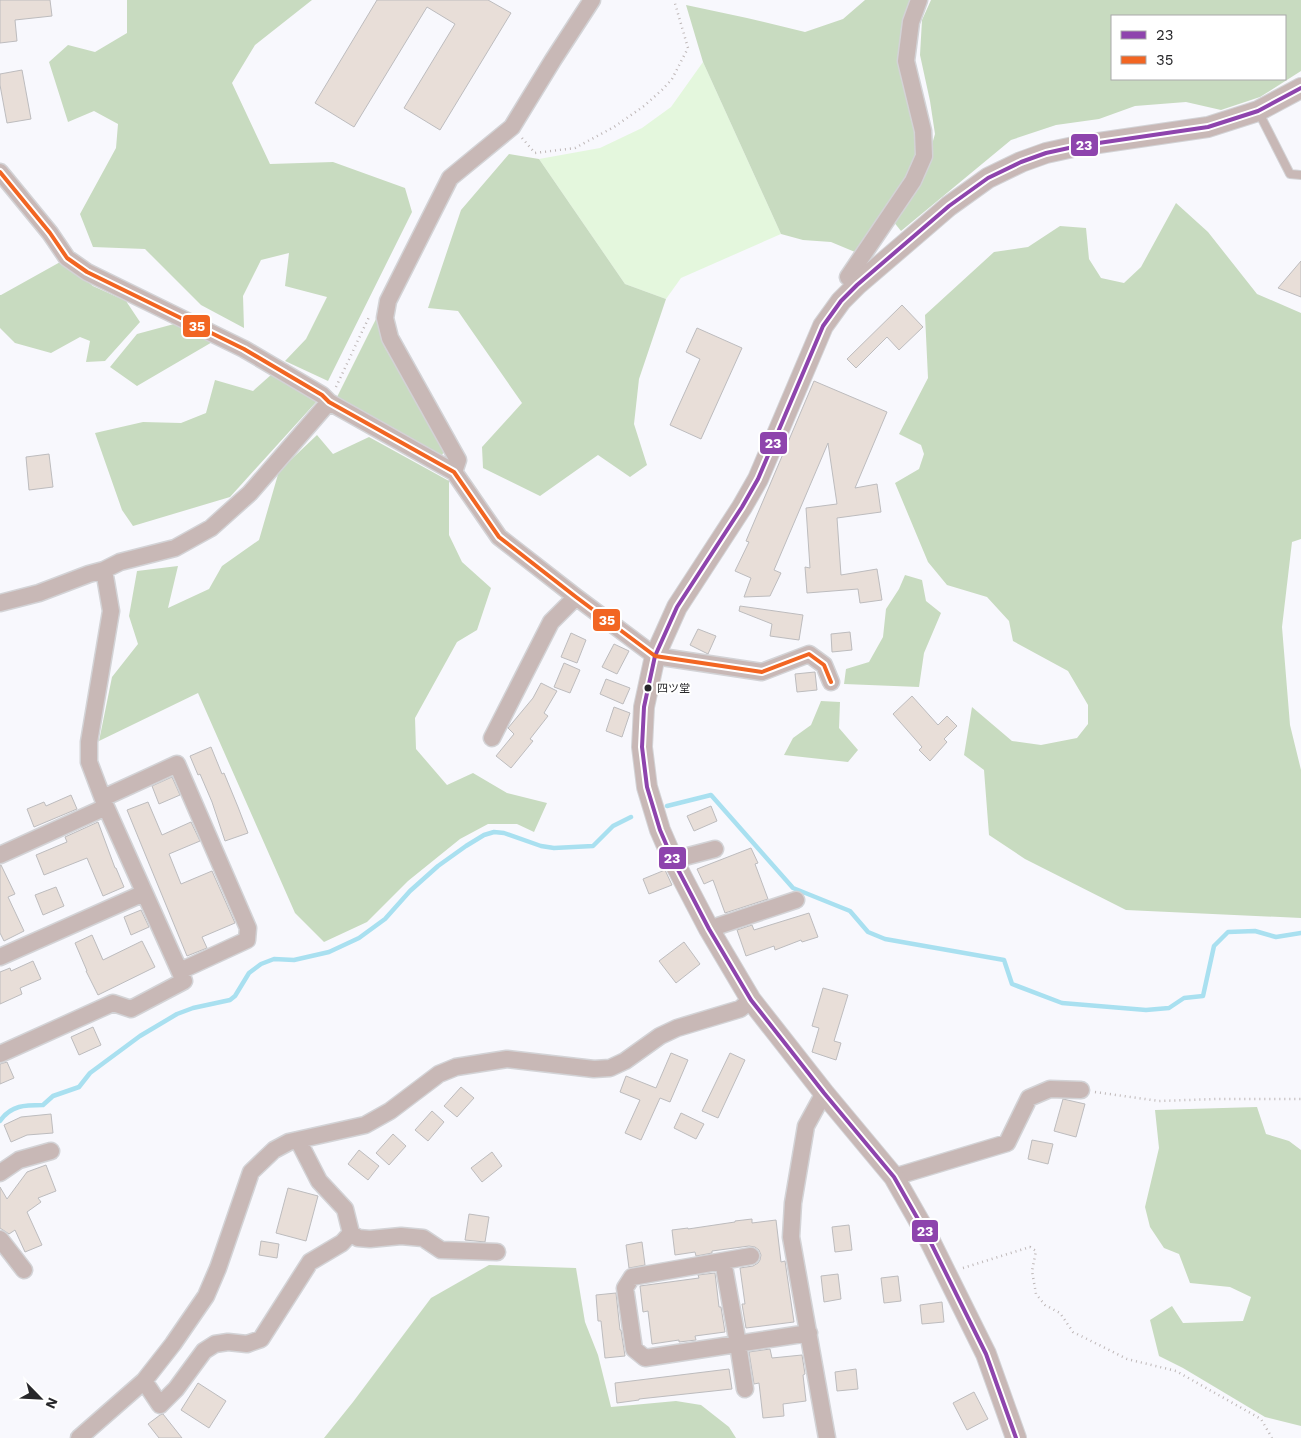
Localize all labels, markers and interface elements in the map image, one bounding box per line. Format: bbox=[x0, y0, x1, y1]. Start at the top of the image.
legend bbox=[1111, 15, 1286, 80]
text: 23 bbox=[1156, 26, 1174, 44]
text: 35 bbox=[1156, 51, 1173, 69]
line badge: 23 bbox=[1070, 133, 1099, 157]
text: 23 bbox=[1076, 137, 1092, 153]
line badge: 35 bbox=[182, 314, 211, 338]
text: 35 bbox=[189, 318, 205, 334]
line badge: 23 bbox=[759, 431, 788, 455]
text: 23 bbox=[765, 435, 781, 451]
line badge: 35 bbox=[592, 608, 621, 632]
text: 35 bbox=[599, 612, 615, 628]
place label: 四ツ堂 bbox=[657, 682, 690, 695]
marker: 四ツ堂 bbox=[643, 683, 653, 693]
line badge: 23 bbox=[658, 846, 687, 870]
text: 23 bbox=[664, 850, 680, 866]
line badge: 23 bbox=[911, 1219, 939, 1243]
text: 23 bbox=[917, 1223, 933, 1239]
north arrow bbox=[15, 1373, 65, 1423]
text: N bbox=[42, 1395, 61, 1411]

